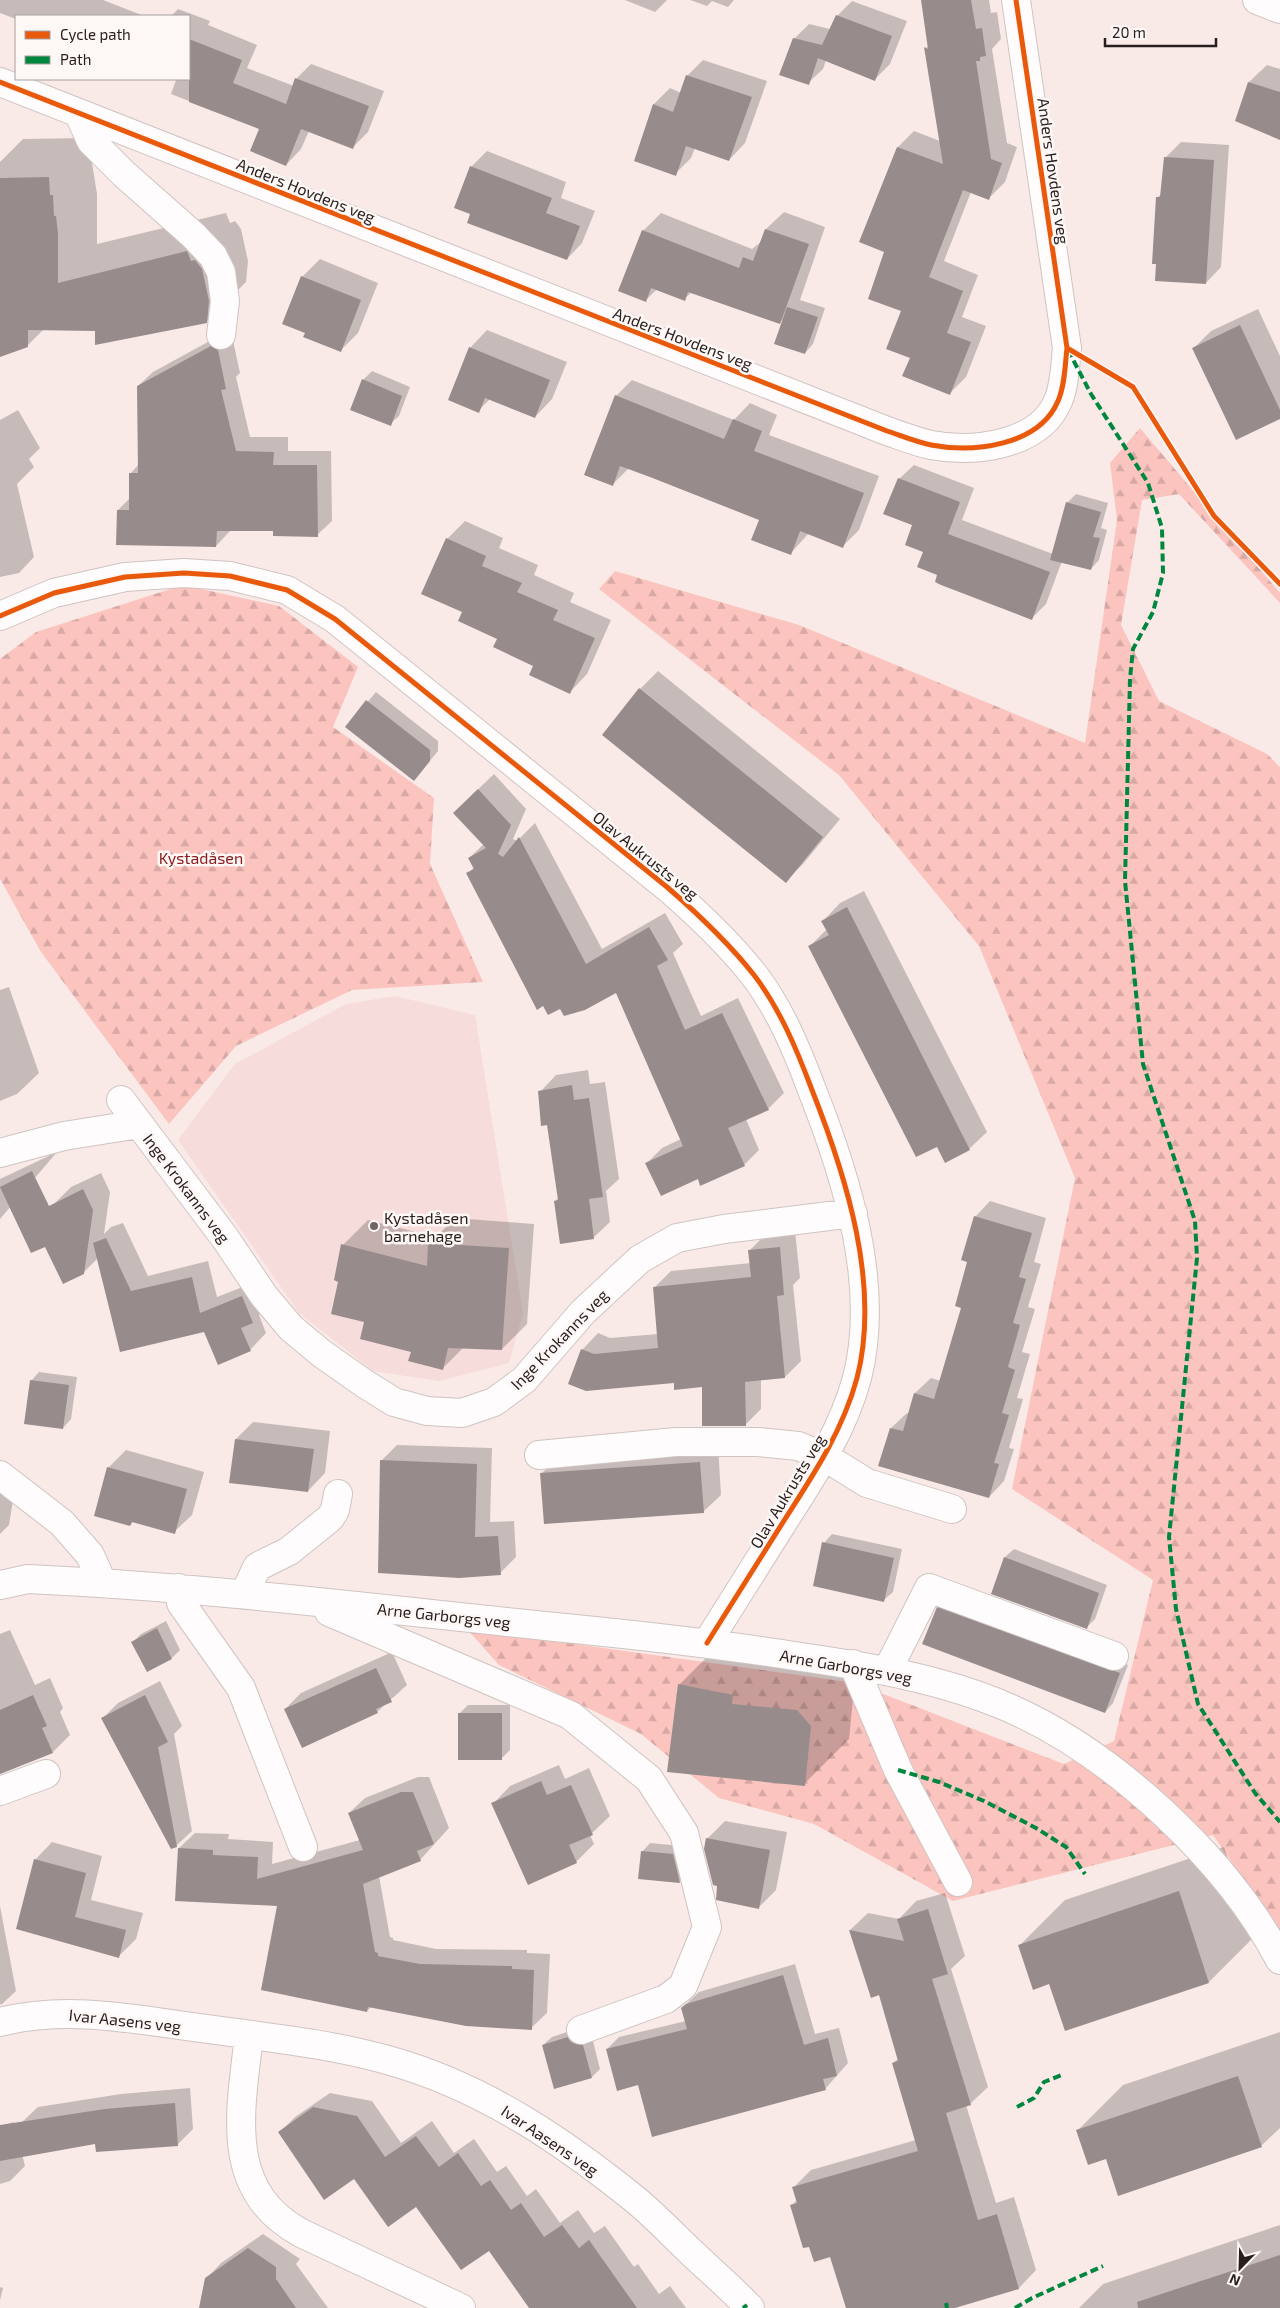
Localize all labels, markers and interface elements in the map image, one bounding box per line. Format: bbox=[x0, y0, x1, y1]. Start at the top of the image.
legend bbox=[15, 15, 190, 80]
scale bar bbox=[1105, 15, 1216, 47]
text: 20 m bbox=[1112, 23, 1146, 41]
text: Cycle path bbox=[60, 25, 131, 43]
text: Path bbox=[60, 50, 91, 68]
street label: Anders Hovdens veg bbox=[1034, 97, 1074, 245]
street label: Anders Hovdens veg bbox=[234, 154, 378, 226]
street label: Anders Hovdens veg bbox=[611, 303, 755, 373]
street label: Olav Aukrusts veg bbox=[590, 807, 702, 903]
park label: Kystadåsen bbox=[159, 848, 243, 867]
street label: Inge Krokanns veg bbox=[140, 1130, 234, 1246]
place label: Kystadåsen barnehage bbox=[384, 1208, 468, 1245]
marker: Kystadåsen barnehage bbox=[368, 1220, 380, 1232]
street label: Inge Krokanns veg bbox=[506, 1285, 612, 1393]
street label: Olav Aukrusts veg bbox=[745, 1430, 829, 1552]
street label: Arne Garborgs veg bbox=[376, 1599, 512, 1631]
street label: Arne Garborgs veg bbox=[778, 1645, 914, 1687]
street label: Ivar Aasens veg bbox=[68, 2005, 182, 2035]
street label: Ivar Aasens veg bbox=[498, 2101, 602, 2179]
north arrow bbox=[1215, 2243, 1265, 2293]
text: N bbox=[1227, 2271, 1243, 2290]

